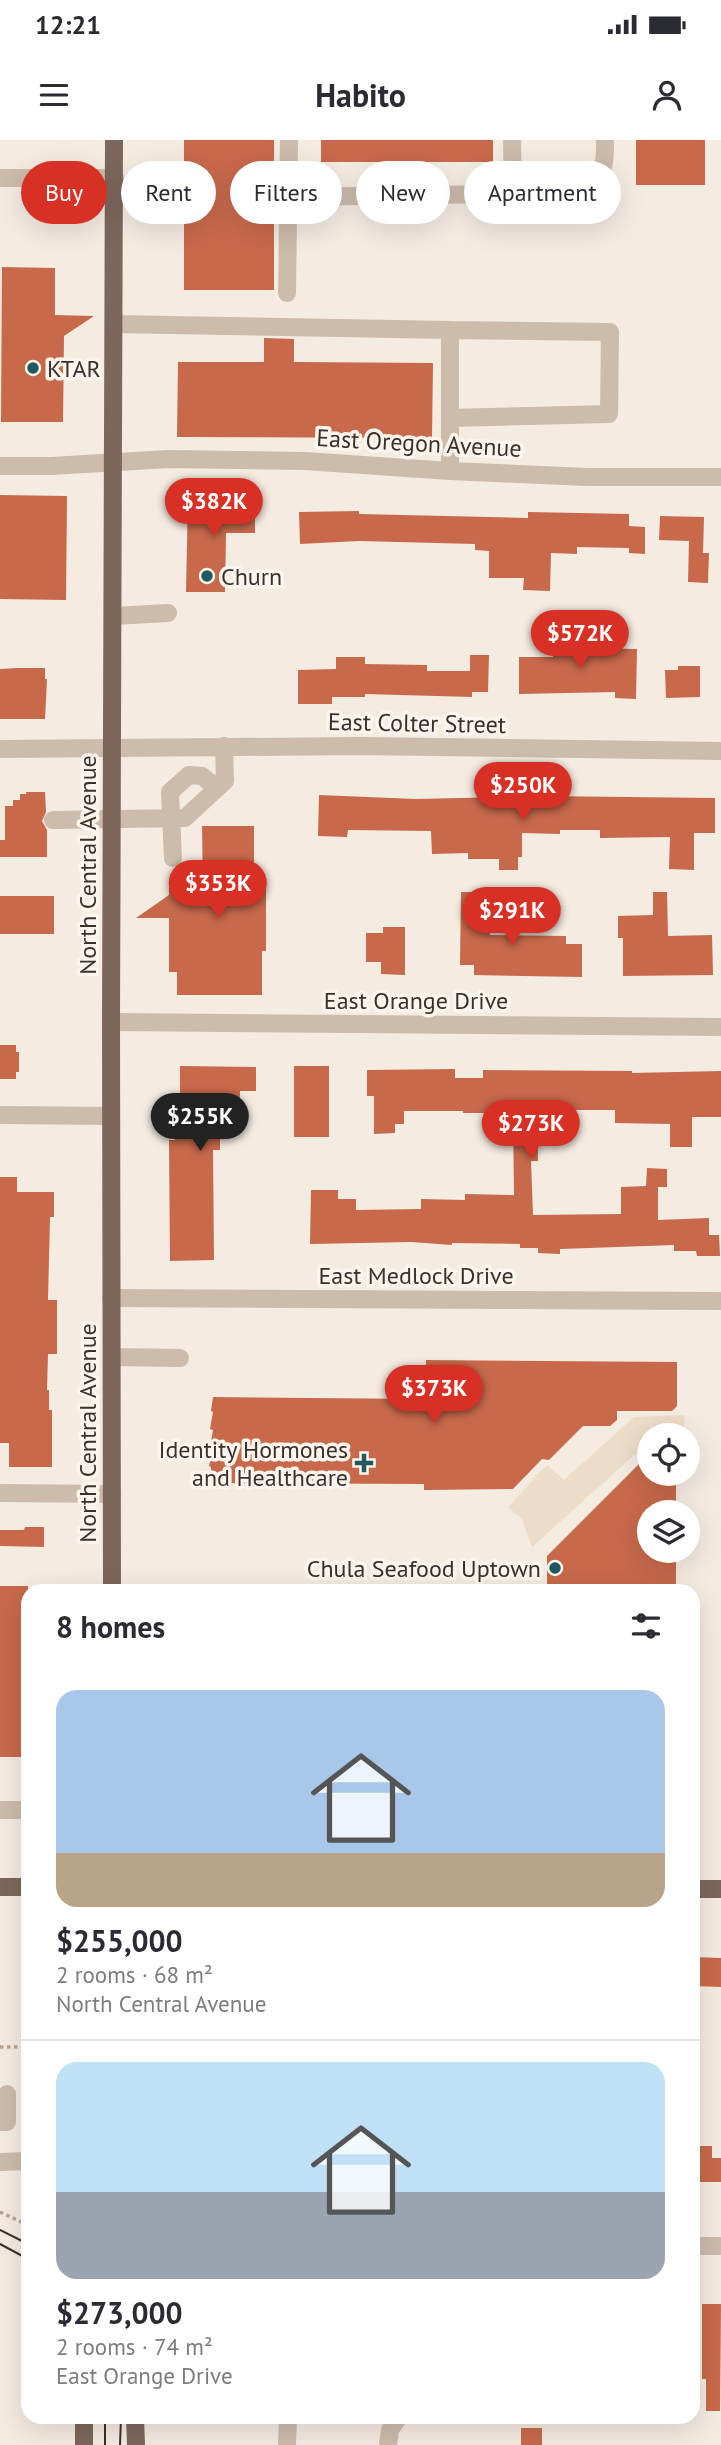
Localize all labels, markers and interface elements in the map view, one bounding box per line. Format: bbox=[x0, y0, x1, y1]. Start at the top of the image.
text: 12:21 bbox=[35, 8, 101, 41]
text: Habito bbox=[315, 74, 406, 116]
icon: menu bbox=[35, 76, 73, 114]
icon: person bbox=[648, 76, 686, 114]
chip: Buy bbox=[21, 161, 107, 224]
chip: Rent bbox=[121, 161, 216, 224]
chip: Filters bbox=[230, 161, 342, 224]
chip: New bbox=[356, 161, 450, 224]
chip: Apartment bbox=[464, 161, 621, 224]
place label: KTAR bbox=[47, 353, 101, 384]
marker: KTAR bbox=[25, 360, 41, 376]
street label: East Oregon Avenue bbox=[316, 422, 522, 464]
pin: $382K bbox=[165, 478, 263, 538]
text: $382K bbox=[181, 486, 247, 515]
place label: Churn bbox=[221, 561, 282, 592]
marker: Churn bbox=[199, 568, 215, 584]
pin: $572K bbox=[531, 610, 629, 670]
text: $572K bbox=[547, 618, 613, 647]
street label: East Colter Street bbox=[328, 706, 506, 740]
street label: North Central Avenue bbox=[72, 755, 103, 975]
pin: $250K bbox=[474, 762, 572, 822]
text: $250K bbox=[490, 770, 556, 799]
pin: $353K bbox=[169, 860, 267, 920]
text: $353K bbox=[185, 868, 251, 897]
pin: $291K bbox=[463, 888, 561, 947]
text: $291K bbox=[479, 895, 545, 924]
street label: East Orange Drive bbox=[324, 985, 508, 1016]
pin: $255K bbox=[151, 1094, 249, 1153]
pin: $273K bbox=[482, 1100, 580, 1160]
text: $255K bbox=[167, 1101, 233, 1130]
text: $273K bbox=[498, 1108, 564, 1137]
street label: East Medlock Drive bbox=[318, 1260, 514, 1291]
street label: North Central Avenue bbox=[72, 1323, 103, 1543]
pin: $373K bbox=[385, 1366, 483, 1425]
text: $373K bbox=[401, 1373, 467, 1402]
map controls bbox=[637, 1423, 700, 1563]
button: locate bbox=[637, 1423, 700, 1486]
place label: Identity Hormones and Healthcare bbox=[158, 1434, 348, 1493]
marker: Identity Hormones and Healthcare bbox=[354, 1453, 374, 1473]
button: layers bbox=[637, 1500, 700, 1563]
place label: Chula Seafood Uptown bbox=[307, 1553, 541, 1584]
marker: Chula Seafood Uptown bbox=[547, 1560, 563, 1576]
text: 8 homes bbox=[56, 1607, 165, 1646]
icon: filters bbox=[627, 1607, 665, 1645]
icon: home bbox=[298, 1735, 424, 1861]
text: $255,000 bbox=[56, 1921, 183, 1960]
text: 2 rooms · 68 m² bbox=[56, 1960, 213, 1989]
text: North Central Avenue bbox=[56, 1989, 266, 2018]
icon: home bbox=[298, 2107, 424, 2233]
text: $273,000 bbox=[56, 2293, 183, 2332]
text: 2 rooms · 74 m² bbox=[56, 2332, 213, 2361]
text: East Orange Drive bbox=[56, 2361, 233, 2390]

